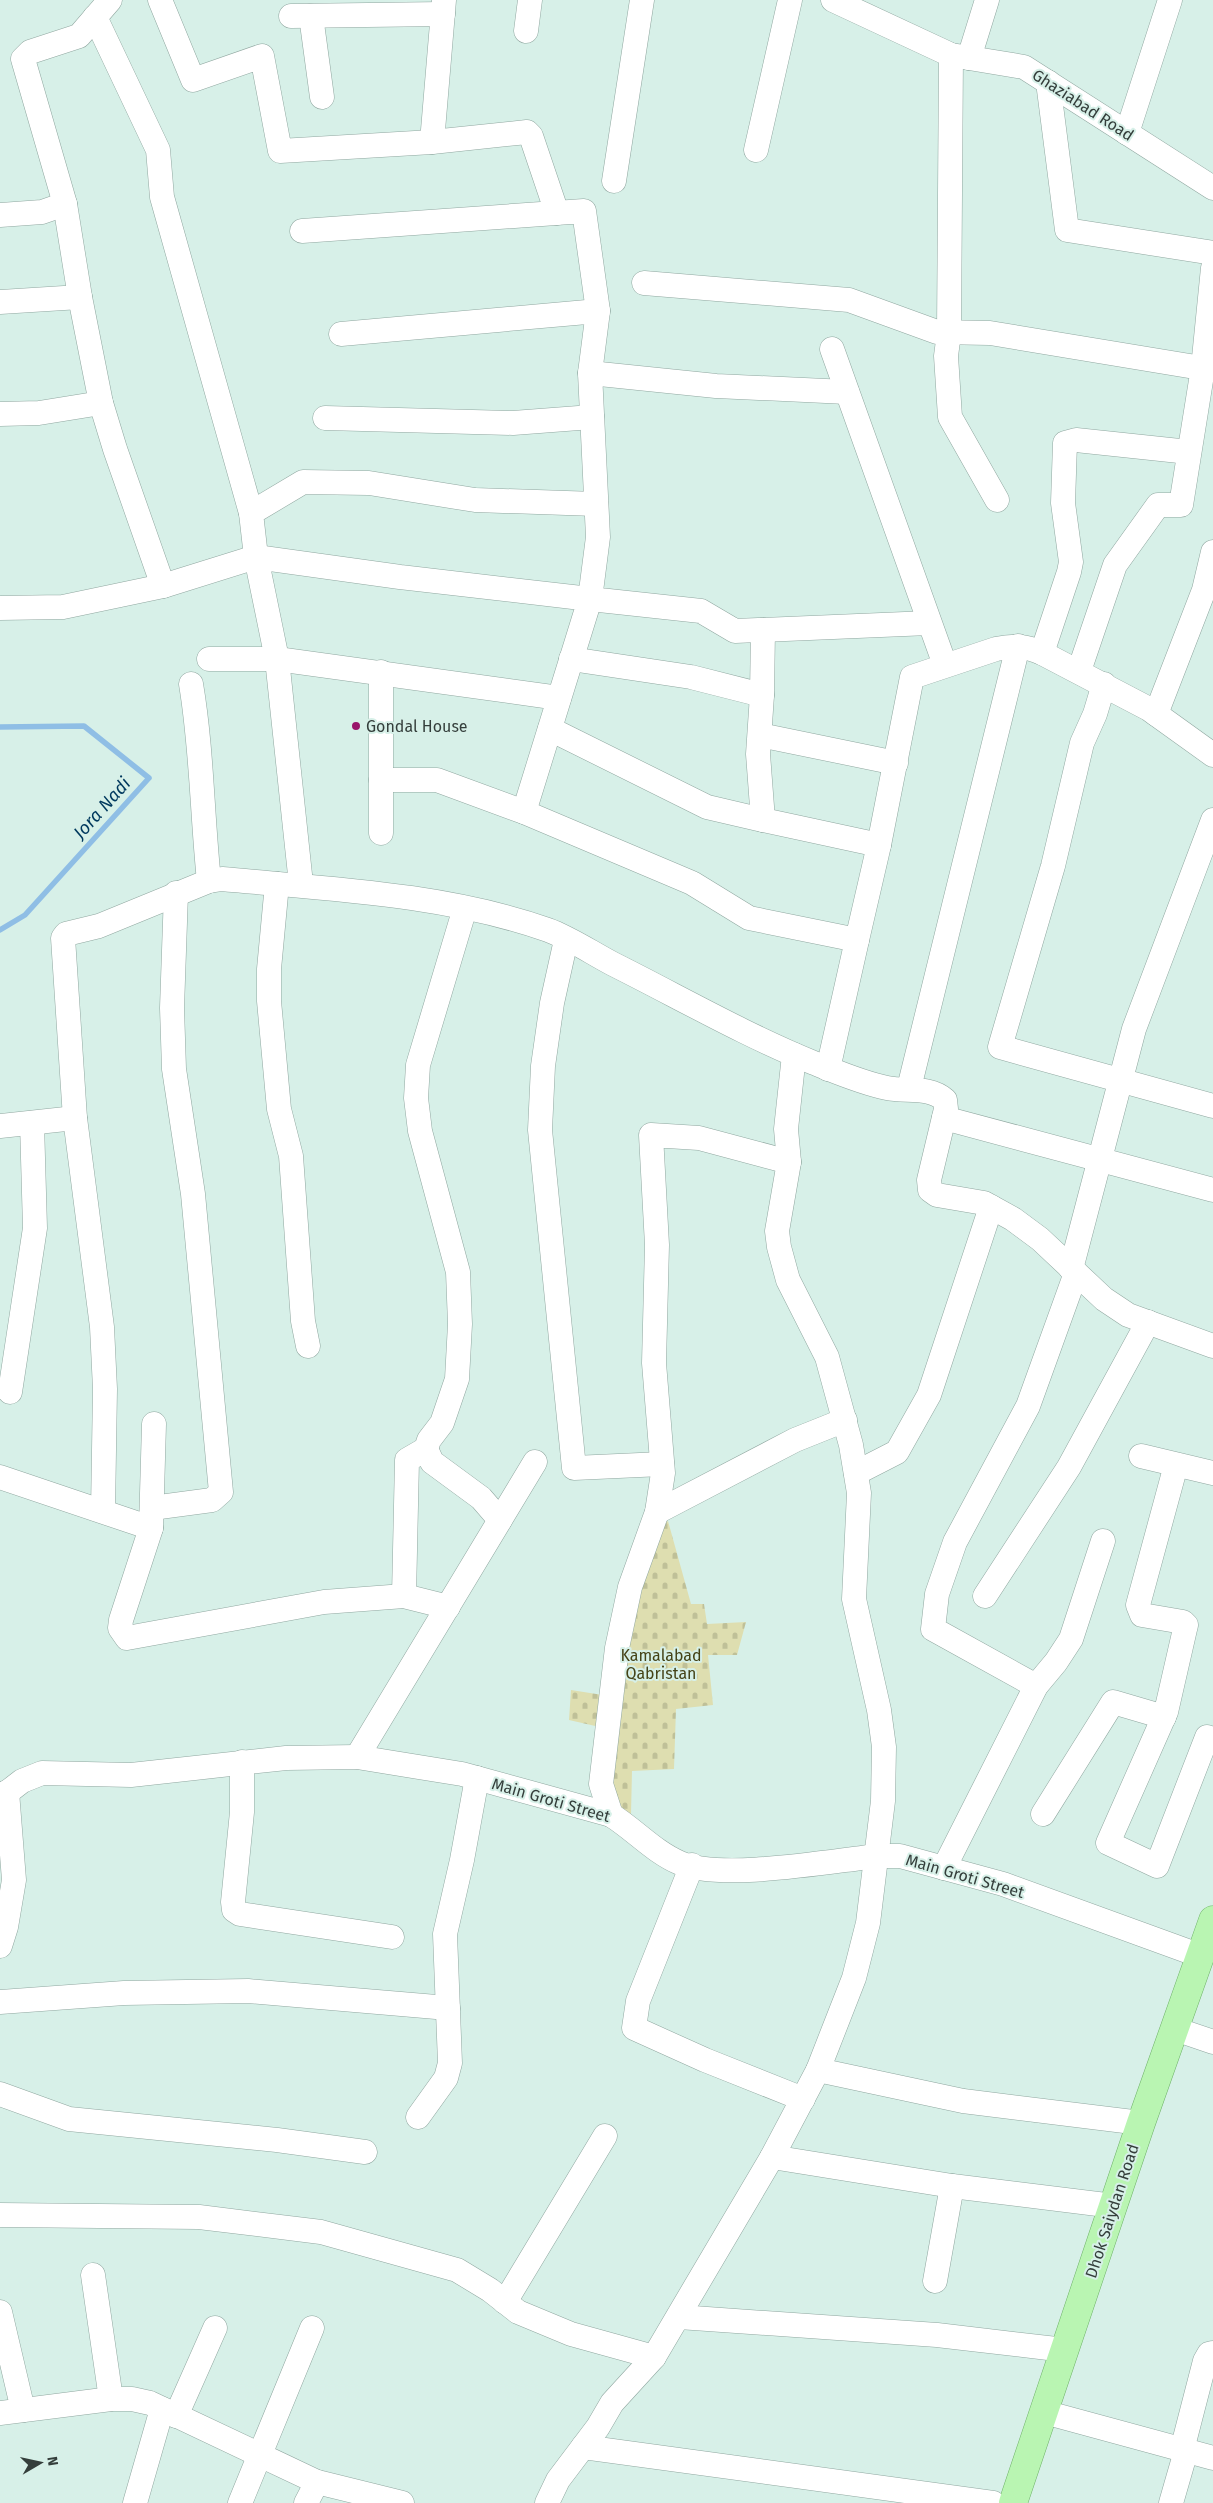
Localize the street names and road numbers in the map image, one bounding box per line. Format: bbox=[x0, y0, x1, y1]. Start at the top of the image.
street label: Ghaziabad Road bbox=[1029, 65, 1137, 145]
street label: Main Groti Street bbox=[490, 1774, 613, 1826]
street label: Main Groti Street bbox=[904, 1850, 1027, 1902]
street label: Dhok Saiydan Road bbox=[1081, 2141, 1143, 2281]

